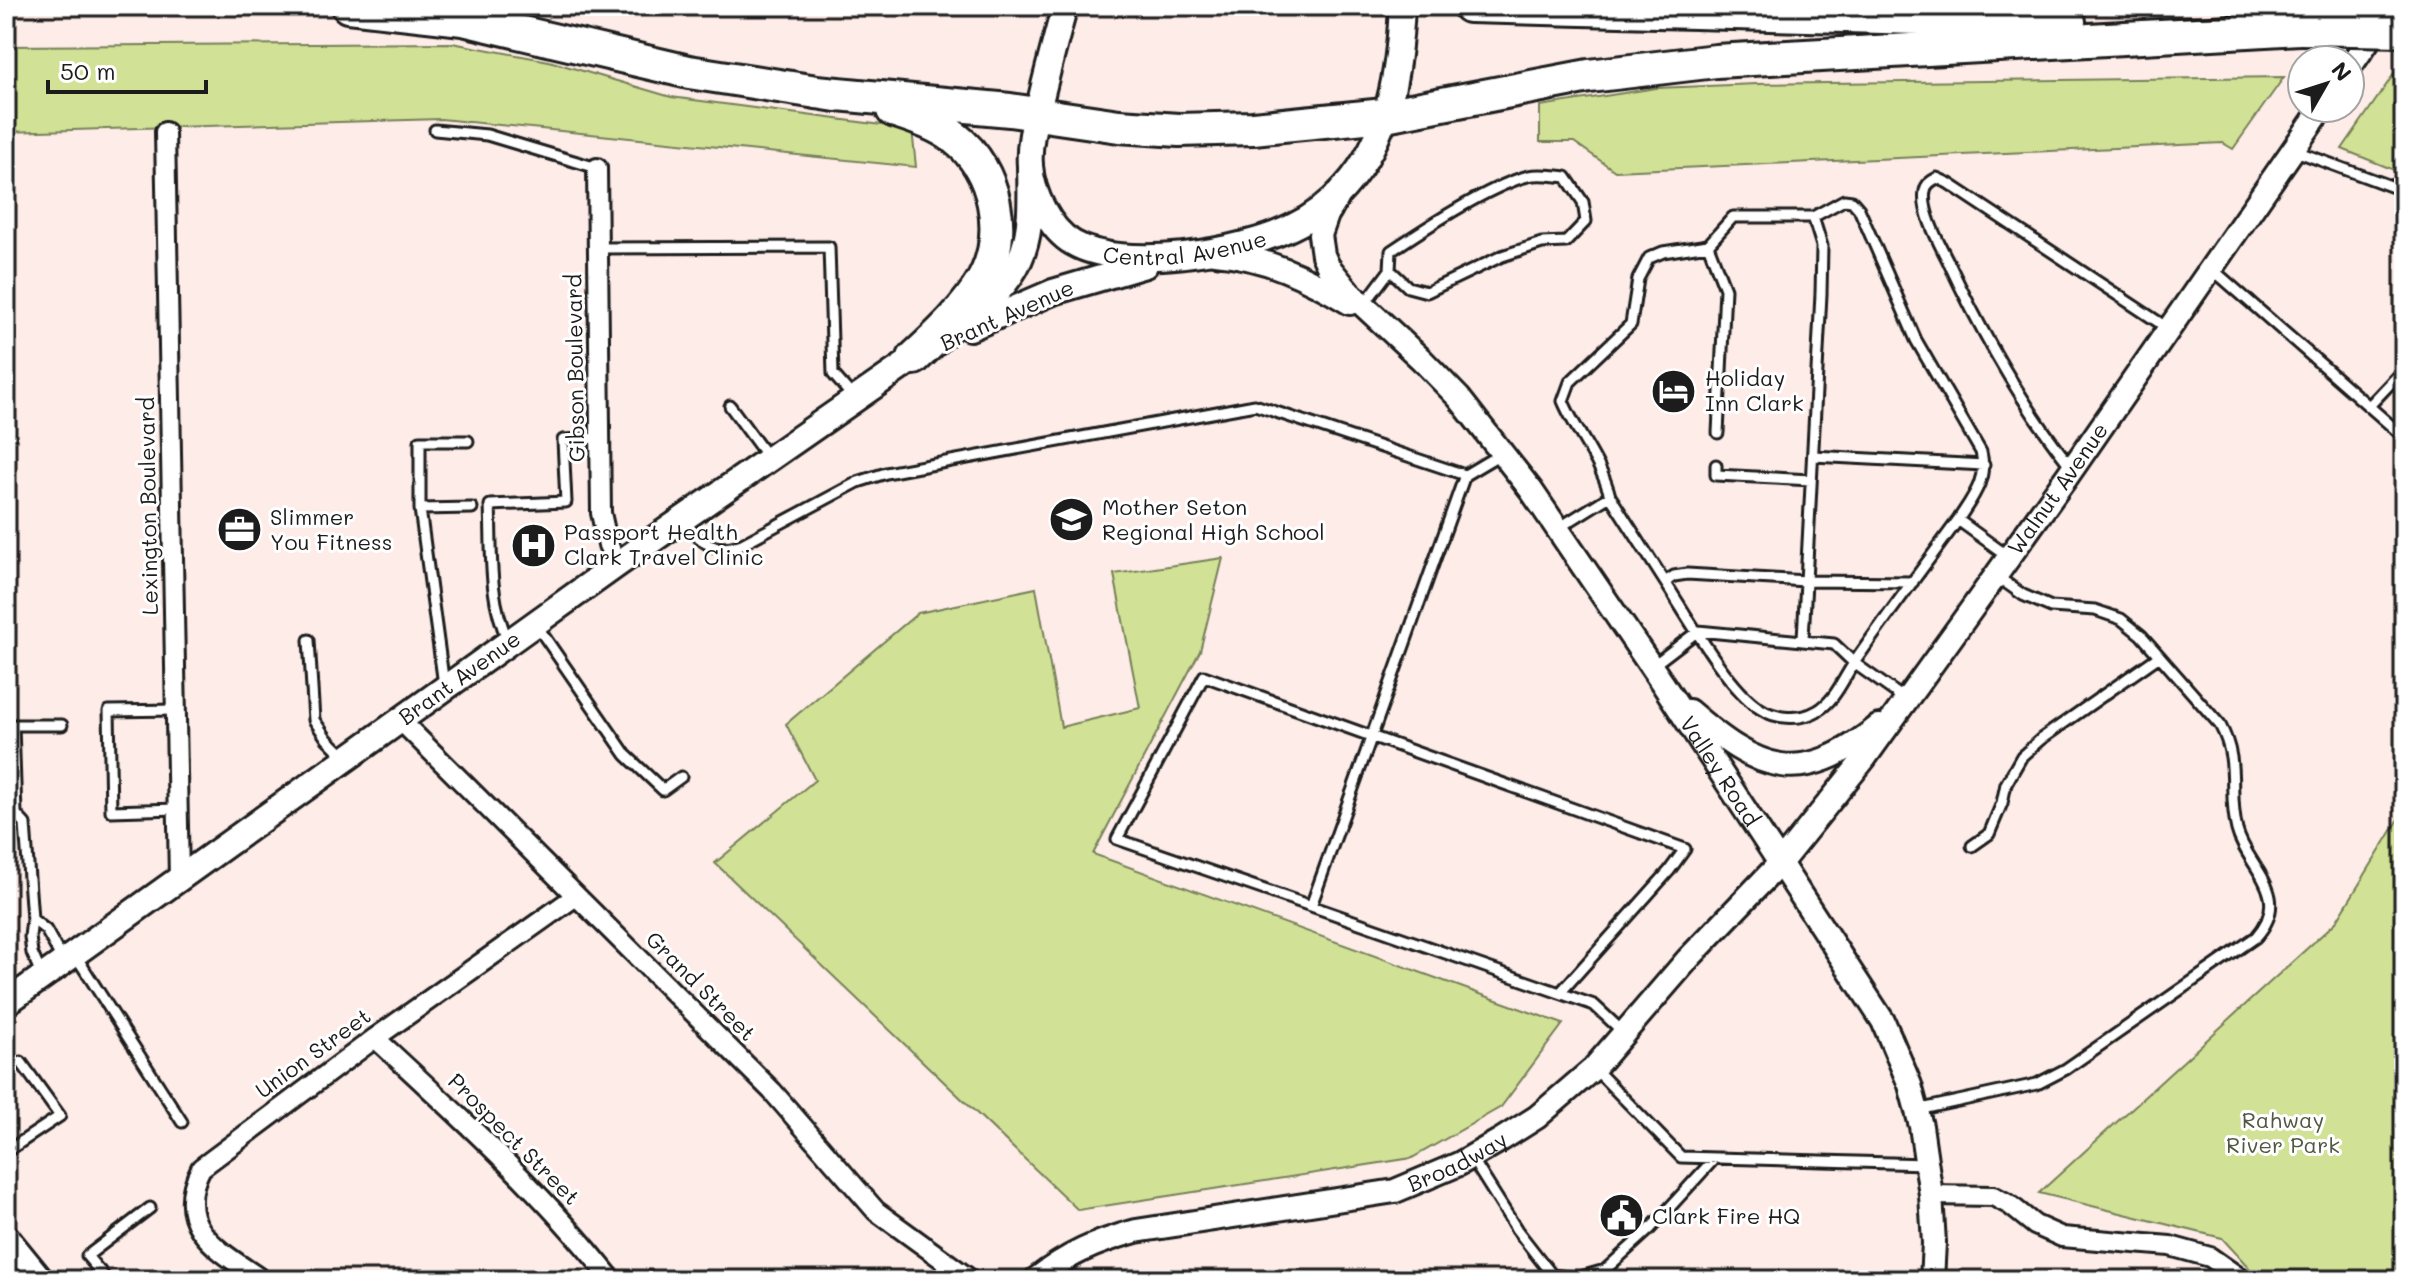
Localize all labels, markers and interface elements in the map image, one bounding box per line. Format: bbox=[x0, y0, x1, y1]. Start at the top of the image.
scale bar bbox=[48, 44, 206, 94]
north arrow bbox=[2286, 44, 2366, 124]
text: 50 m bbox=[60, 55, 116, 86]
text: N bbox=[2325, 55, 2358, 87]
street label: Central Avenue bbox=[1101, 223, 1270, 271]
street label: Brant Avenue bbox=[935, 272, 1078, 357]
street label: Gibson Boulevard bbox=[558, 274, 591, 462]
place label: Holiday Inn Clark bbox=[1705, 363, 1804, 417]
hotel icon: Holiday Inn Clark bbox=[1650, 367, 1698, 415]
street label: Lexington Boulevard bbox=[131, 397, 164, 615]
street label: Walnut Avenue bbox=[2000, 417, 2114, 560]
place label: Mother Seton Regional High School bbox=[1102, 492, 1325, 546]
school or university icon: Mother Seton Regional High School bbox=[1047, 496, 1095, 544]
place label: Slimmer You Fitness bbox=[270, 502, 392, 556]
office icon: Slimmer You Fitness bbox=[215, 506, 263, 554]
place label: Passport Health Clark Travel Clinic bbox=[564, 517, 763, 571]
hospital icon: Passport Health Clark Travel Clinic bbox=[509, 521, 557, 569]
street label: Brant Avenue bbox=[392, 624, 526, 731]
street label: Valley Road bbox=[1674, 710, 1767, 831]
street label: Grand Street bbox=[640, 924, 763, 1047]
street label: Union Street bbox=[249, 1001, 376, 1104]
street label: Prospect Street bbox=[442, 1066, 587, 1211]
park label: Rahway River Park bbox=[2226, 1105, 2340, 1159]
street label: Broadway bbox=[1403, 1125, 1512, 1198]
public building icon: Clark Fire HQ bbox=[1597, 1192, 1645, 1240]
place label: Clark Fire HQ bbox=[1652, 1201, 1800, 1230]

